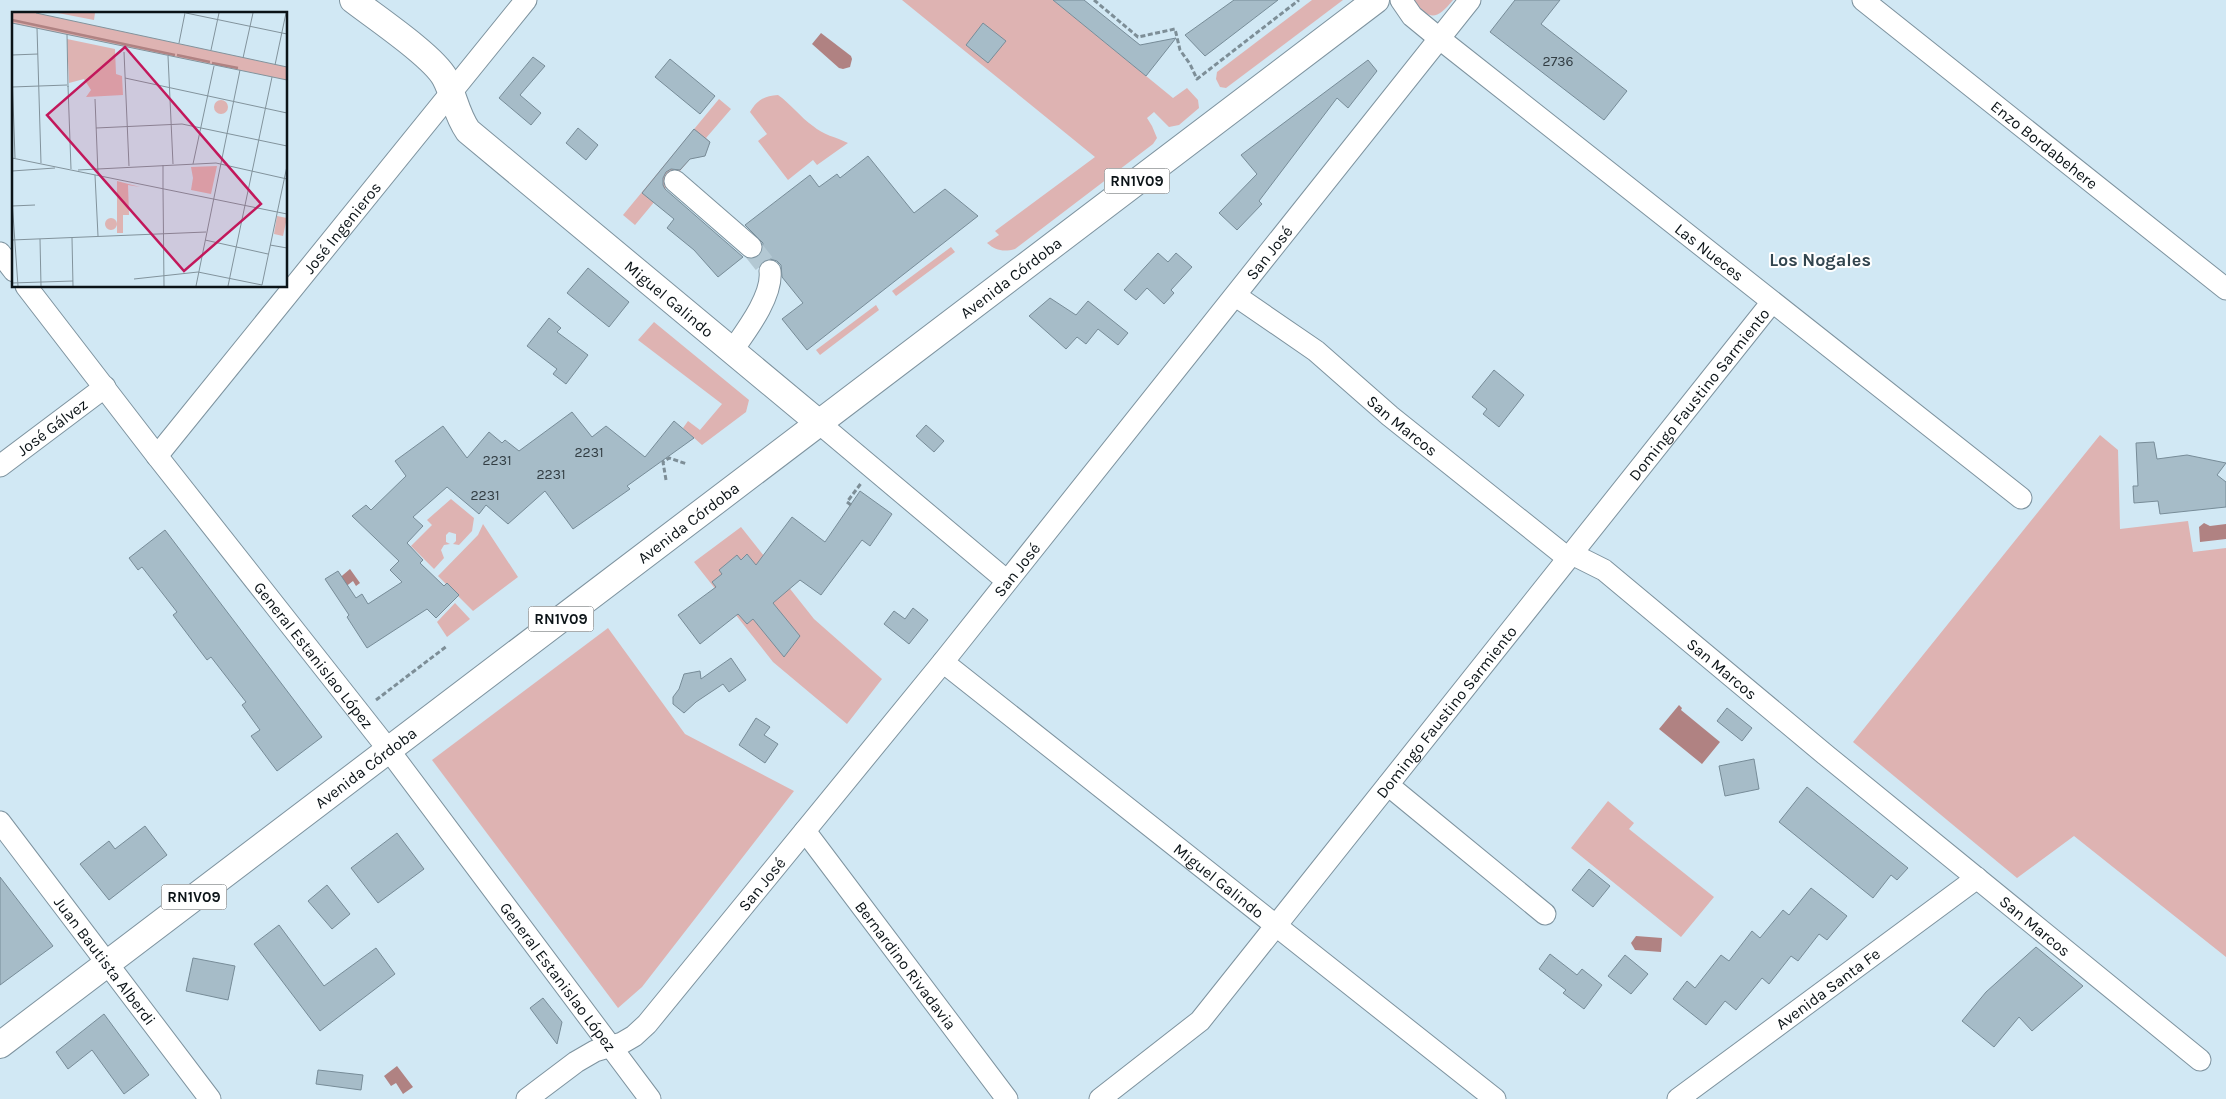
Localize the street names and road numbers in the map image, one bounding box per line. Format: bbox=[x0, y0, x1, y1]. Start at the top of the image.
street label: Enzo Bordabehere bbox=[1987, 96, 2102, 193]
road number: RN1V09 bbox=[1104, 168, 1170, 194]
street label: José Ingenieros bbox=[299, 178, 385, 277]
street label: Las Nueces bbox=[1671, 219, 1748, 285]
street label: San José bbox=[1242, 222, 1296, 283]
street label: Avenida Córdoba bbox=[956, 233, 1065, 322]
street label: Miguel Galindo bbox=[621, 256, 718, 341]
street label: Domingo Faustino Sarmiento bbox=[1624, 304, 1773, 484]
street label: San Marcos bbox=[1363, 391, 1441, 460]
street label: José Gálvez bbox=[13, 394, 91, 460]
street label: Avenida Córdoba bbox=[634, 478, 743, 567]
street label: San José bbox=[989, 539, 1044, 600]
street label: General Estanislao López bbox=[250, 578, 378, 732]
road number: RN1V09 bbox=[528, 606, 594, 632]
street label: Domingo Faustino Sarmiento bbox=[1372, 622, 1520, 802]
street label: San Marcos bbox=[1683, 634, 1761, 703]
street label: Avenida Córdoba bbox=[311, 723, 420, 812]
street label: Miguel Galindo bbox=[1170, 839, 1268, 922]
street label: San José bbox=[734, 853, 789, 915]
road number: RN1V09 bbox=[162, 884, 226, 910]
street label: San Marcos bbox=[1996, 891, 2074, 960]
street label: Juan Bautista Alberdi bbox=[50, 893, 160, 1029]
street label: Bernardino Rivadavia bbox=[852, 897, 961, 1033]
street label: General Estanislao López bbox=[496, 898, 620, 1055]
street label: Avenida Santa Fe bbox=[1772, 944, 1883, 1033]

